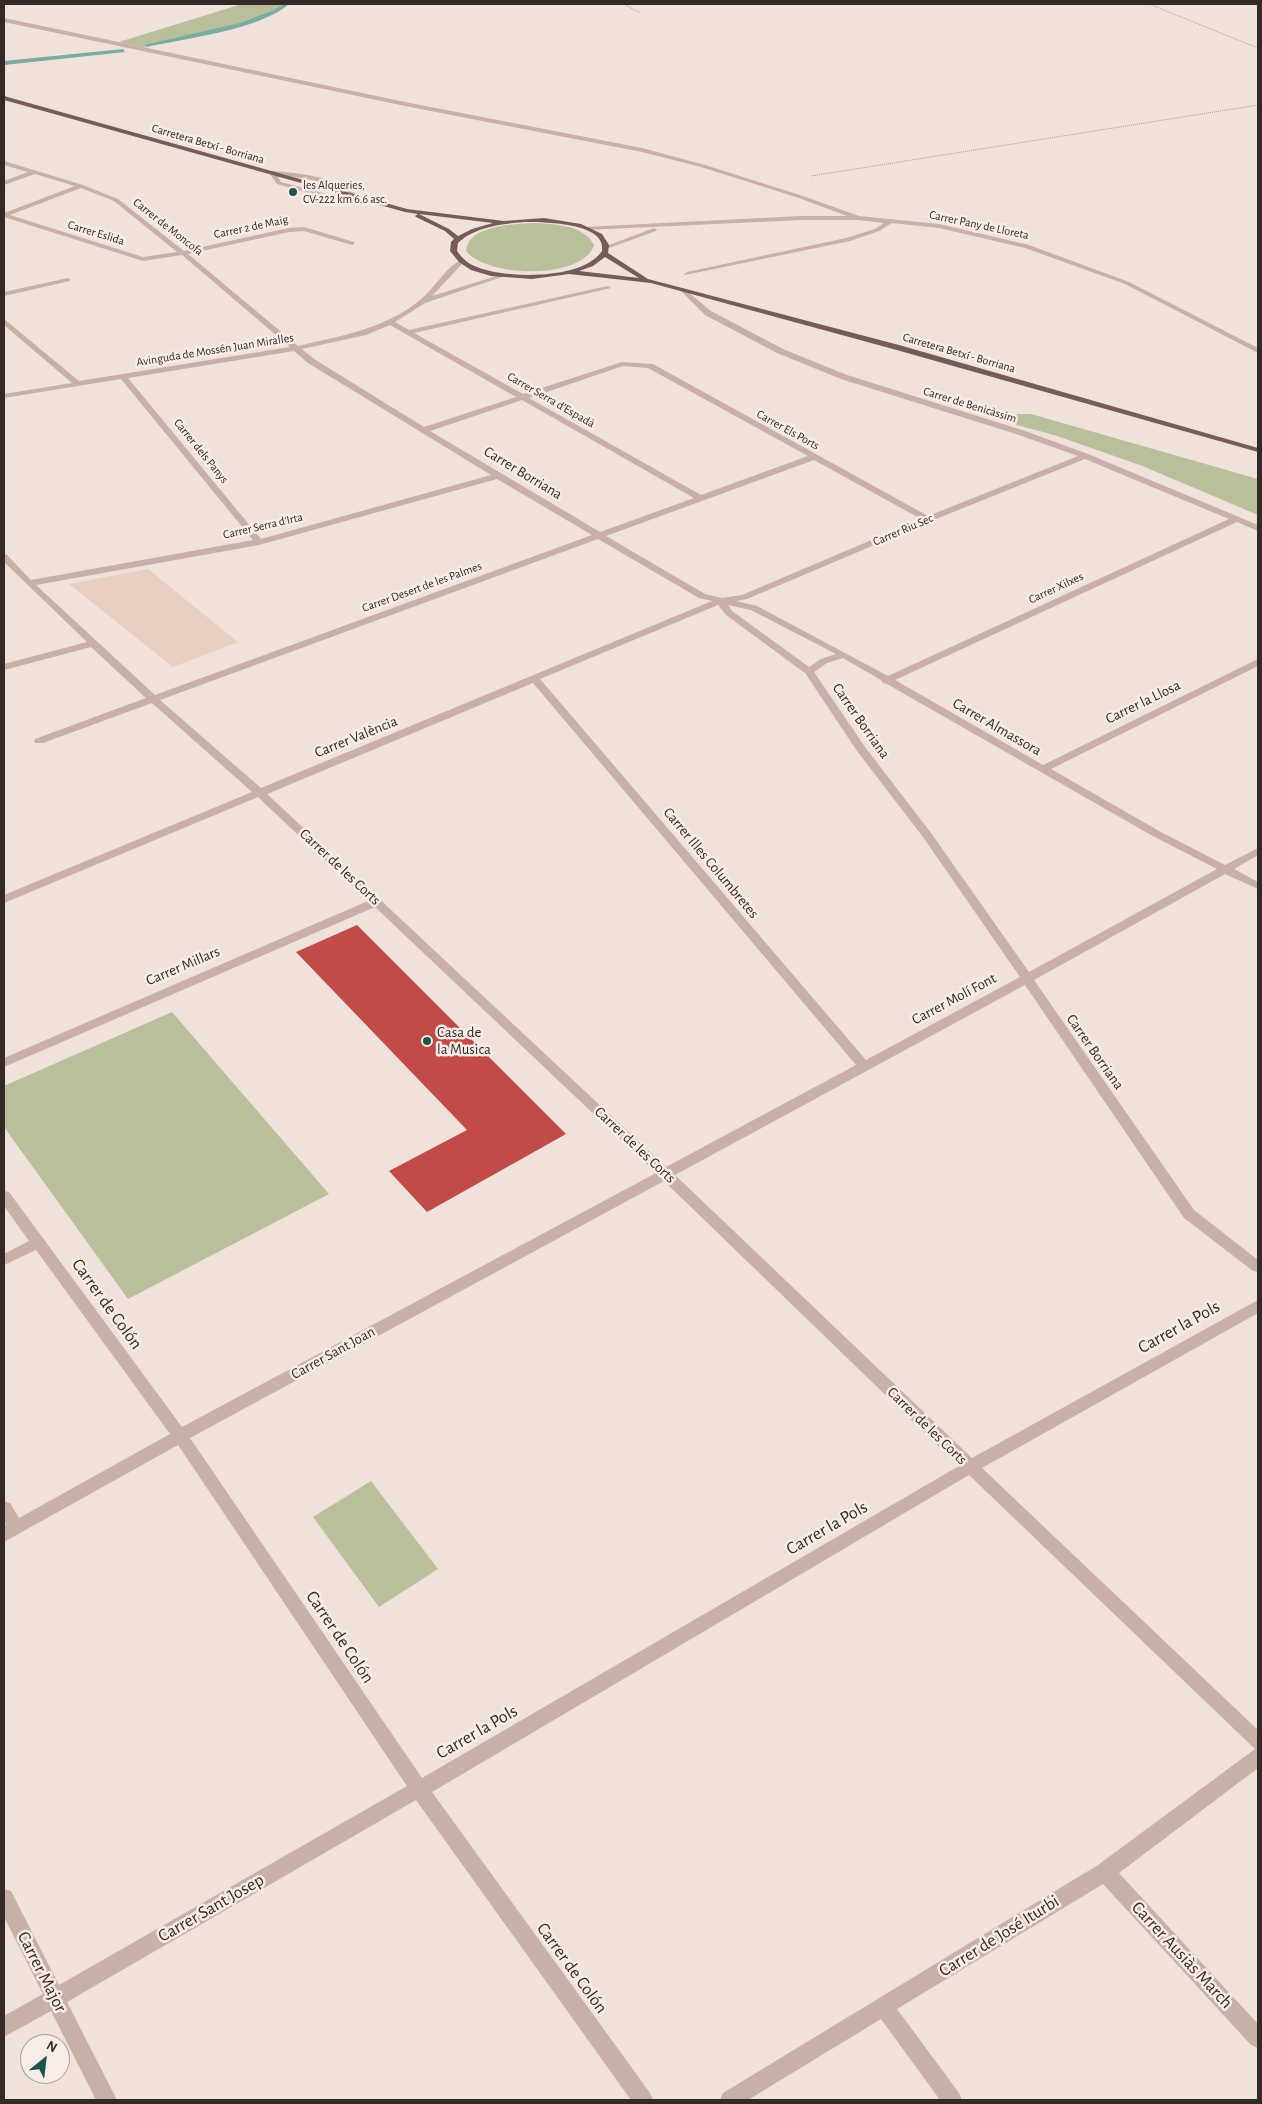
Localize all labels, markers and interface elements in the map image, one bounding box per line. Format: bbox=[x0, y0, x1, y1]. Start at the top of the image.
street label: Carretera Betxí - Borriana bbox=[150, 121, 266, 167]
place label: les Alqueries, CV-222 km 6.6 asc. bbox=[303, 178, 387, 206]
marker: les Alqueries, CV-222 km 6.6 asc. bbox=[287, 186, 299, 198]
street label: Carrer de Moncofa bbox=[130, 195, 206, 259]
street label: Carrer Pany de Lloreta bbox=[928, 207, 1030, 243]
street label: Carrer 2 de Maig bbox=[213, 212, 289, 242]
street label: Carrer Eslida bbox=[66, 218, 126, 248]
street label: Avinguda de Mossén Juan Miralles bbox=[135, 330, 295, 370]
street label: Carretera Betxí - Borriana bbox=[901, 330, 1017, 376]
street label: Carrer Serra d'Espadà bbox=[505, 369, 597, 431]
street label: Carrer de Benicàssim bbox=[922, 384, 1018, 426]
street label: Carrer Els Ports bbox=[754, 407, 822, 453]
street label: Carrer dels Panys bbox=[171, 416, 231, 486]
street label: Carrer Borriana bbox=[480, 443, 566, 503]
street label: Carrer Serra d'Irta bbox=[222, 510, 304, 542]
street label: Carrer Riu Sec bbox=[871, 511, 935, 549]
street label: Carrer Desert de les Palmes bbox=[360, 559, 484, 615]
street label: Carrer Xilxes bbox=[1026, 569, 1086, 607]
street label: Carrer la Llosa bbox=[1102, 676, 1184, 728]
street label: Carrer Borriana bbox=[828, 680, 894, 762]
street label: Carrer Almassora bbox=[949, 694, 1045, 760]
street label: Carrer València bbox=[312, 712, 400, 762]
street label: Carrer Illes Columbretes bbox=[659, 804, 763, 922]
street label: Carrer de les Corts bbox=[296, 825, 384, 909]
street label: Carrer Millars bbox=[143, 942, 223, 990]
street label: Carrer Molí Font bbox=[909, 969, 999, 1029]
street label: Carrer Borriana bbox=[1062, 1011, 1128, 1093]
place label: Casa de la Musica bbox=[437, 1023, 491, 1058]
marker: Casa de la Musica bbox=[421, 1035, 433, 1047]
street label: Carrer de les Corts bbox=[591, 1103, 679, 1187]
street label: Carrer de Colón bbox=[67, 1254, 147, 1354]
street label: Carrer la Pols bbox=[1134, 1296, 1224, 1358]
street label: Carrer Sant Joan bbox=[288, 1323, 378, 1383]
street label: Carrer de les Corts bbox=[883, 1383, 971, 1469]
street label: Carrer la Pols bbox=[782, 1496, 872, 1560]
street label: Carrer de Colón bbox=[301, 1587, 379, 1687]
street label: Carrer la Pols bbox=[432, 1700, 522, 1764]
street label: Carrer Sant Josep bbox=[154, 1869, 268, 1947]
street label: Carrer de José Iturbi bbox=[935, 1890, 1063, 1982]
street label: Carrer Ausiàs March bbox=[1127, 1897, 1237, 2013]
street label: Carrer de Colón bbox=[532, 1918, 612, 2018]
street label: Carrer Major bbox=[12, 1928, 72, 2016]
north arrow bbox=[20, 2034, 70, 2084]
text: N bbox=[44, 2038, 59, 2055]

